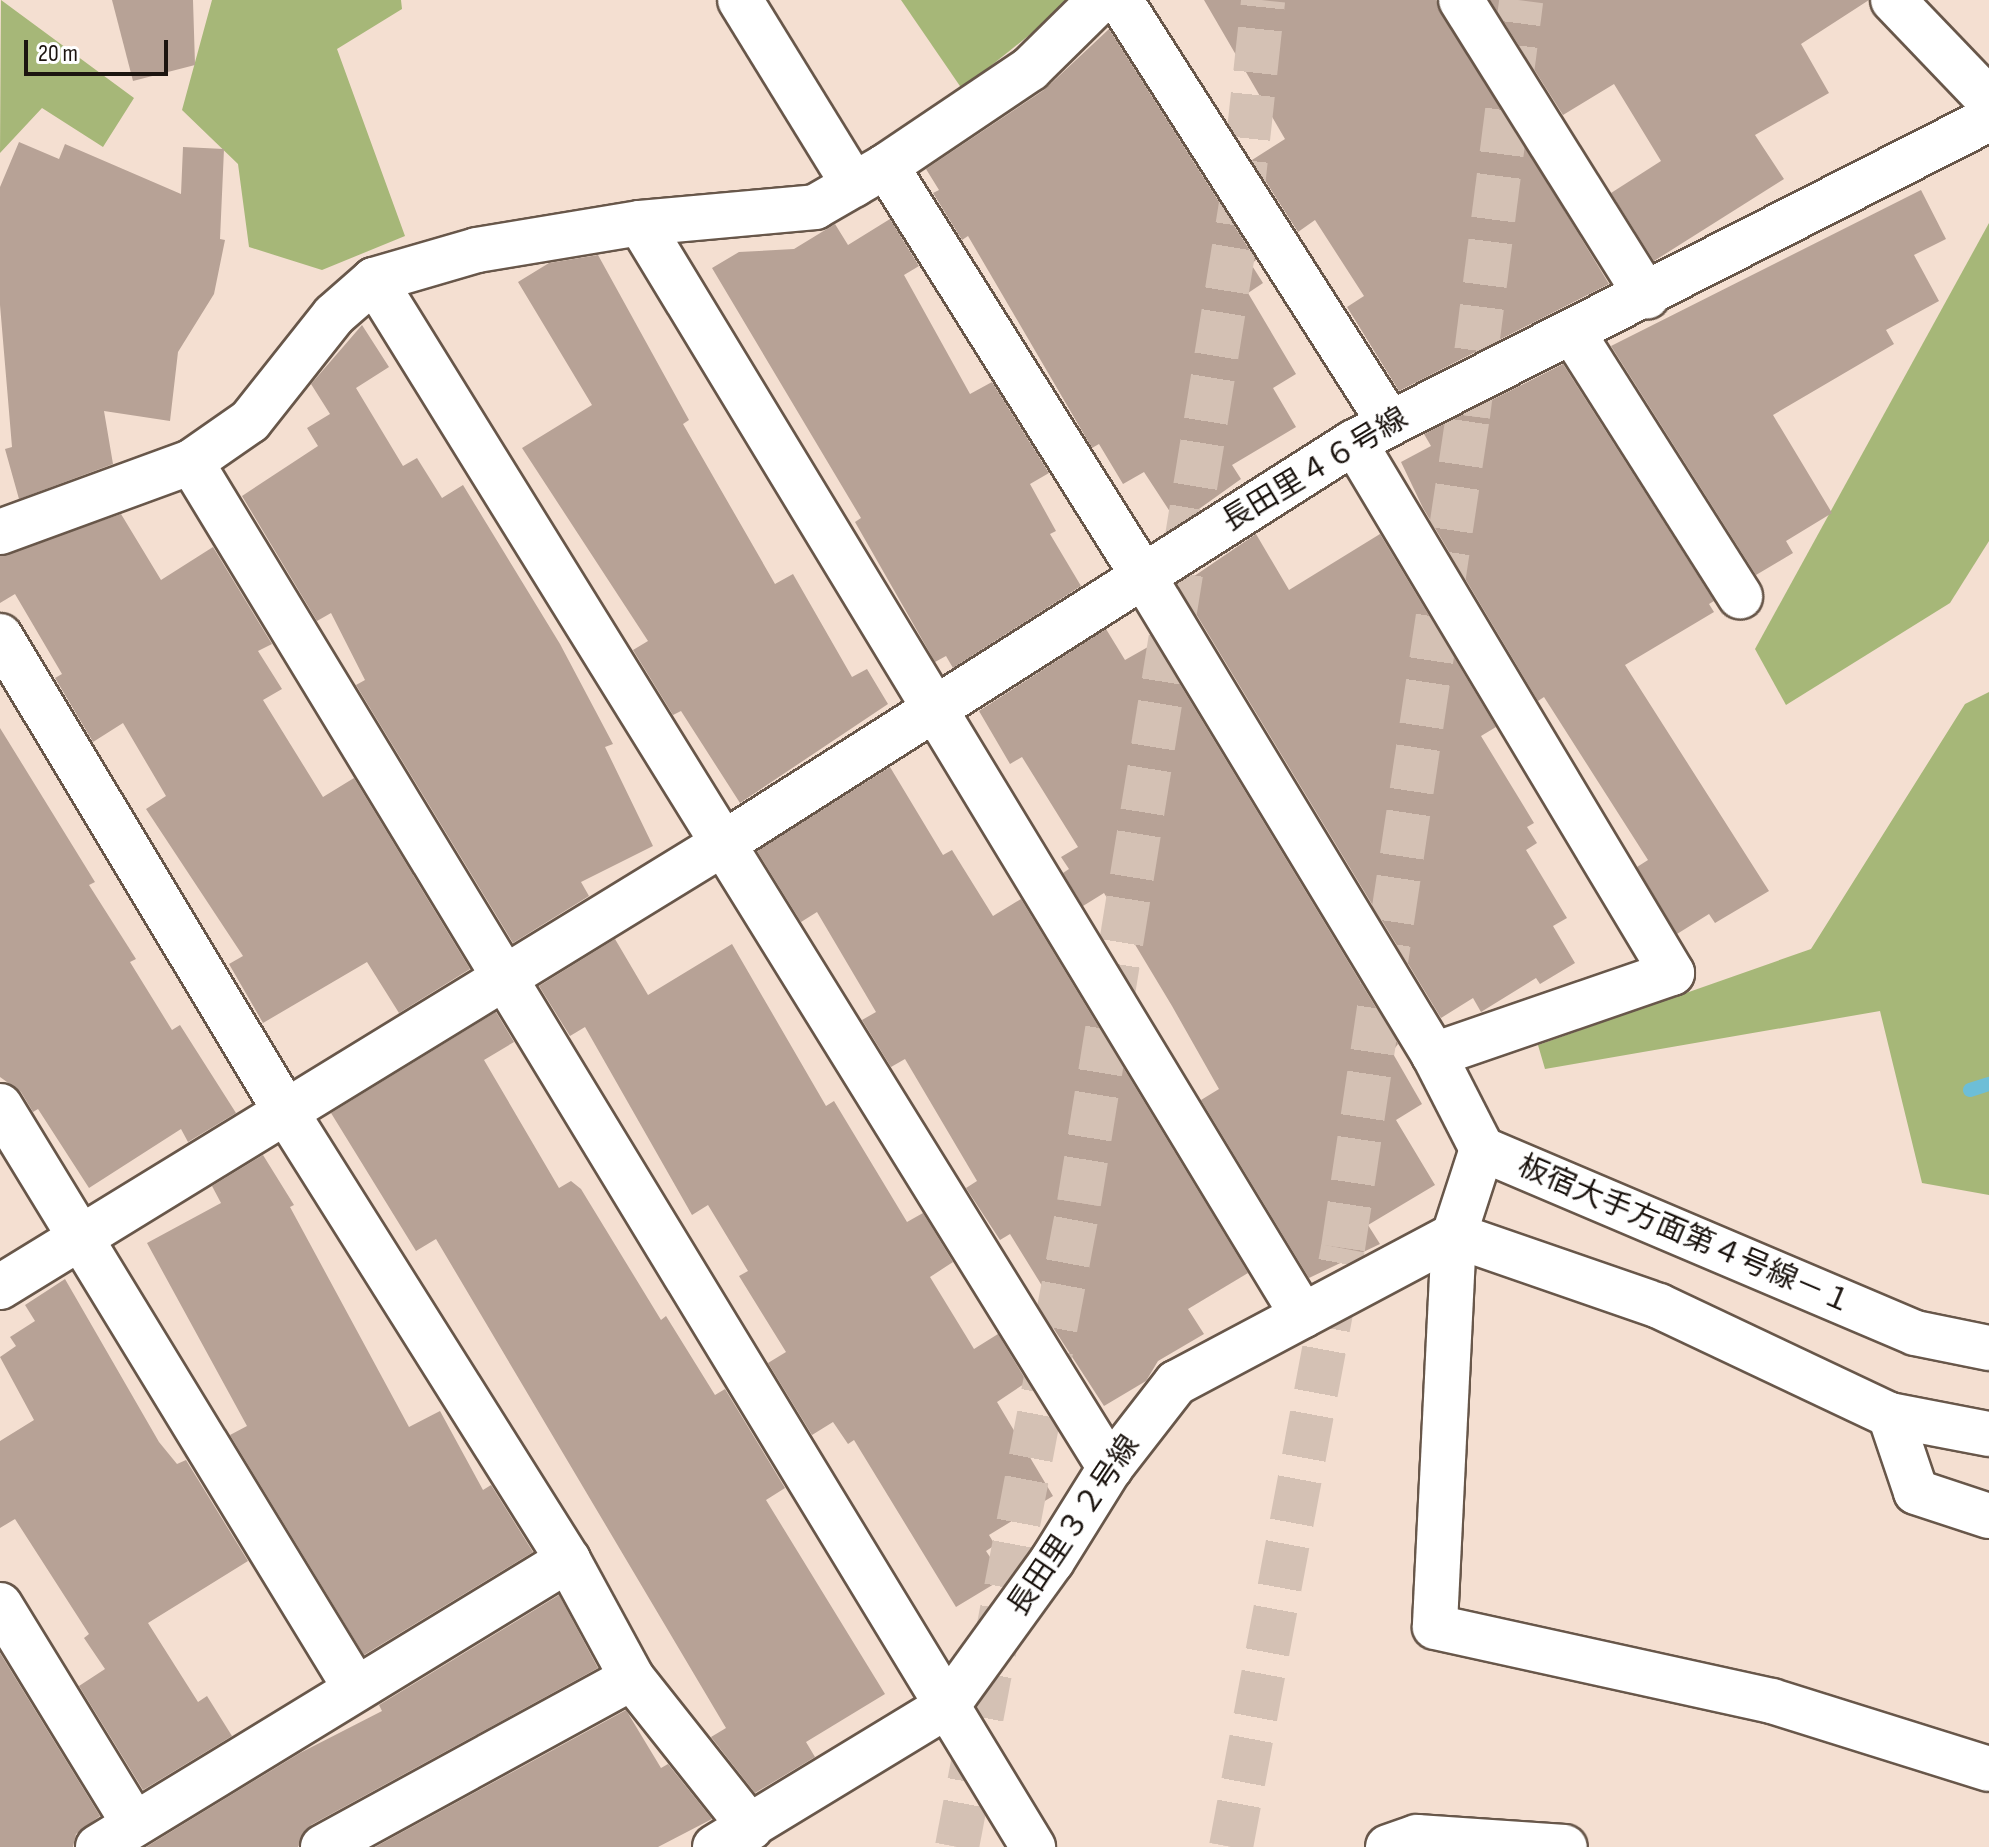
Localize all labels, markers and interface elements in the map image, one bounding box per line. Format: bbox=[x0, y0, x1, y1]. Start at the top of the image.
scale bar bbox=[28, 24, 172, 74]
text: 20 m bbox=[38, 39, 78, 68]
street label: 長田里４６号線 bbox=[1216, 400, 1414, 540]
street label: 板宿大手方面第４号線－１ bbox=[1512, 1148, 1858, 1322]
street label: 長田里３２号線 bbox=[1000, 1429, 1148, 1623]

